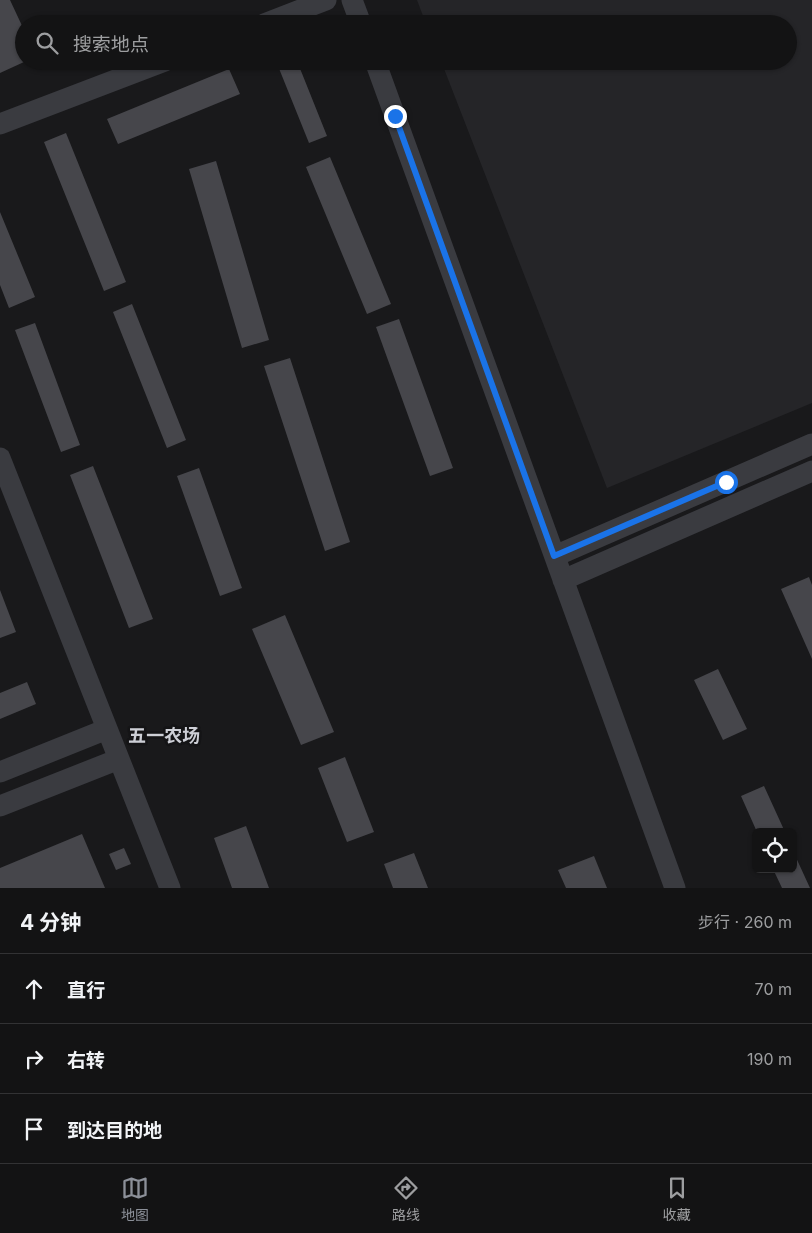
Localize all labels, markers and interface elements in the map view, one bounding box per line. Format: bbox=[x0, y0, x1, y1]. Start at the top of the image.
search box bbox=[15, 15, 797, 70]
icon: search bbox=[33, 29, 61, 57]
text: 搜索地点 bbox=[73, 33, 149, 56]
route end bbox=[384, 105, 407, 128]
route start bbox=[715, 471, 738, 494]
district label: 五一农场 bbox=[128, 725, 200, 746]
map controls bbox=[752, 828, 797, 873]
button: locate bbox=[752, 828, 797, 873]
text: 4 分钟 bbox=[20, 910, 81, 935]
text: 步行 · 260 m bbox=[698, 912, 792, 932]
icon: ahead bbox=[20, 975, 48, 1003]
text: 直行 bbox=[67, 979, 105, 1002]
text: 70 m bbox=[755, 979, 792, 999]
icon: right bbox=[20, 1045, 48, 1073]
text: 右转 bbox=[67, 1049, 105, 1072]
text: 190 m bbox=[747, 1049, 792, 1069]
icon: arrive bbox=[20, 1115, 48, 1143]
text: 到达目的地 bbox=[67, 1119, 162, 1142]
tab: 地图 bbox=[121, 1174, 149, 1224]
tab: 路线 bbox=[392, 1174, 420, 1224]
tab: 收藏 bbox=[663, 1174, 691, 1224]

